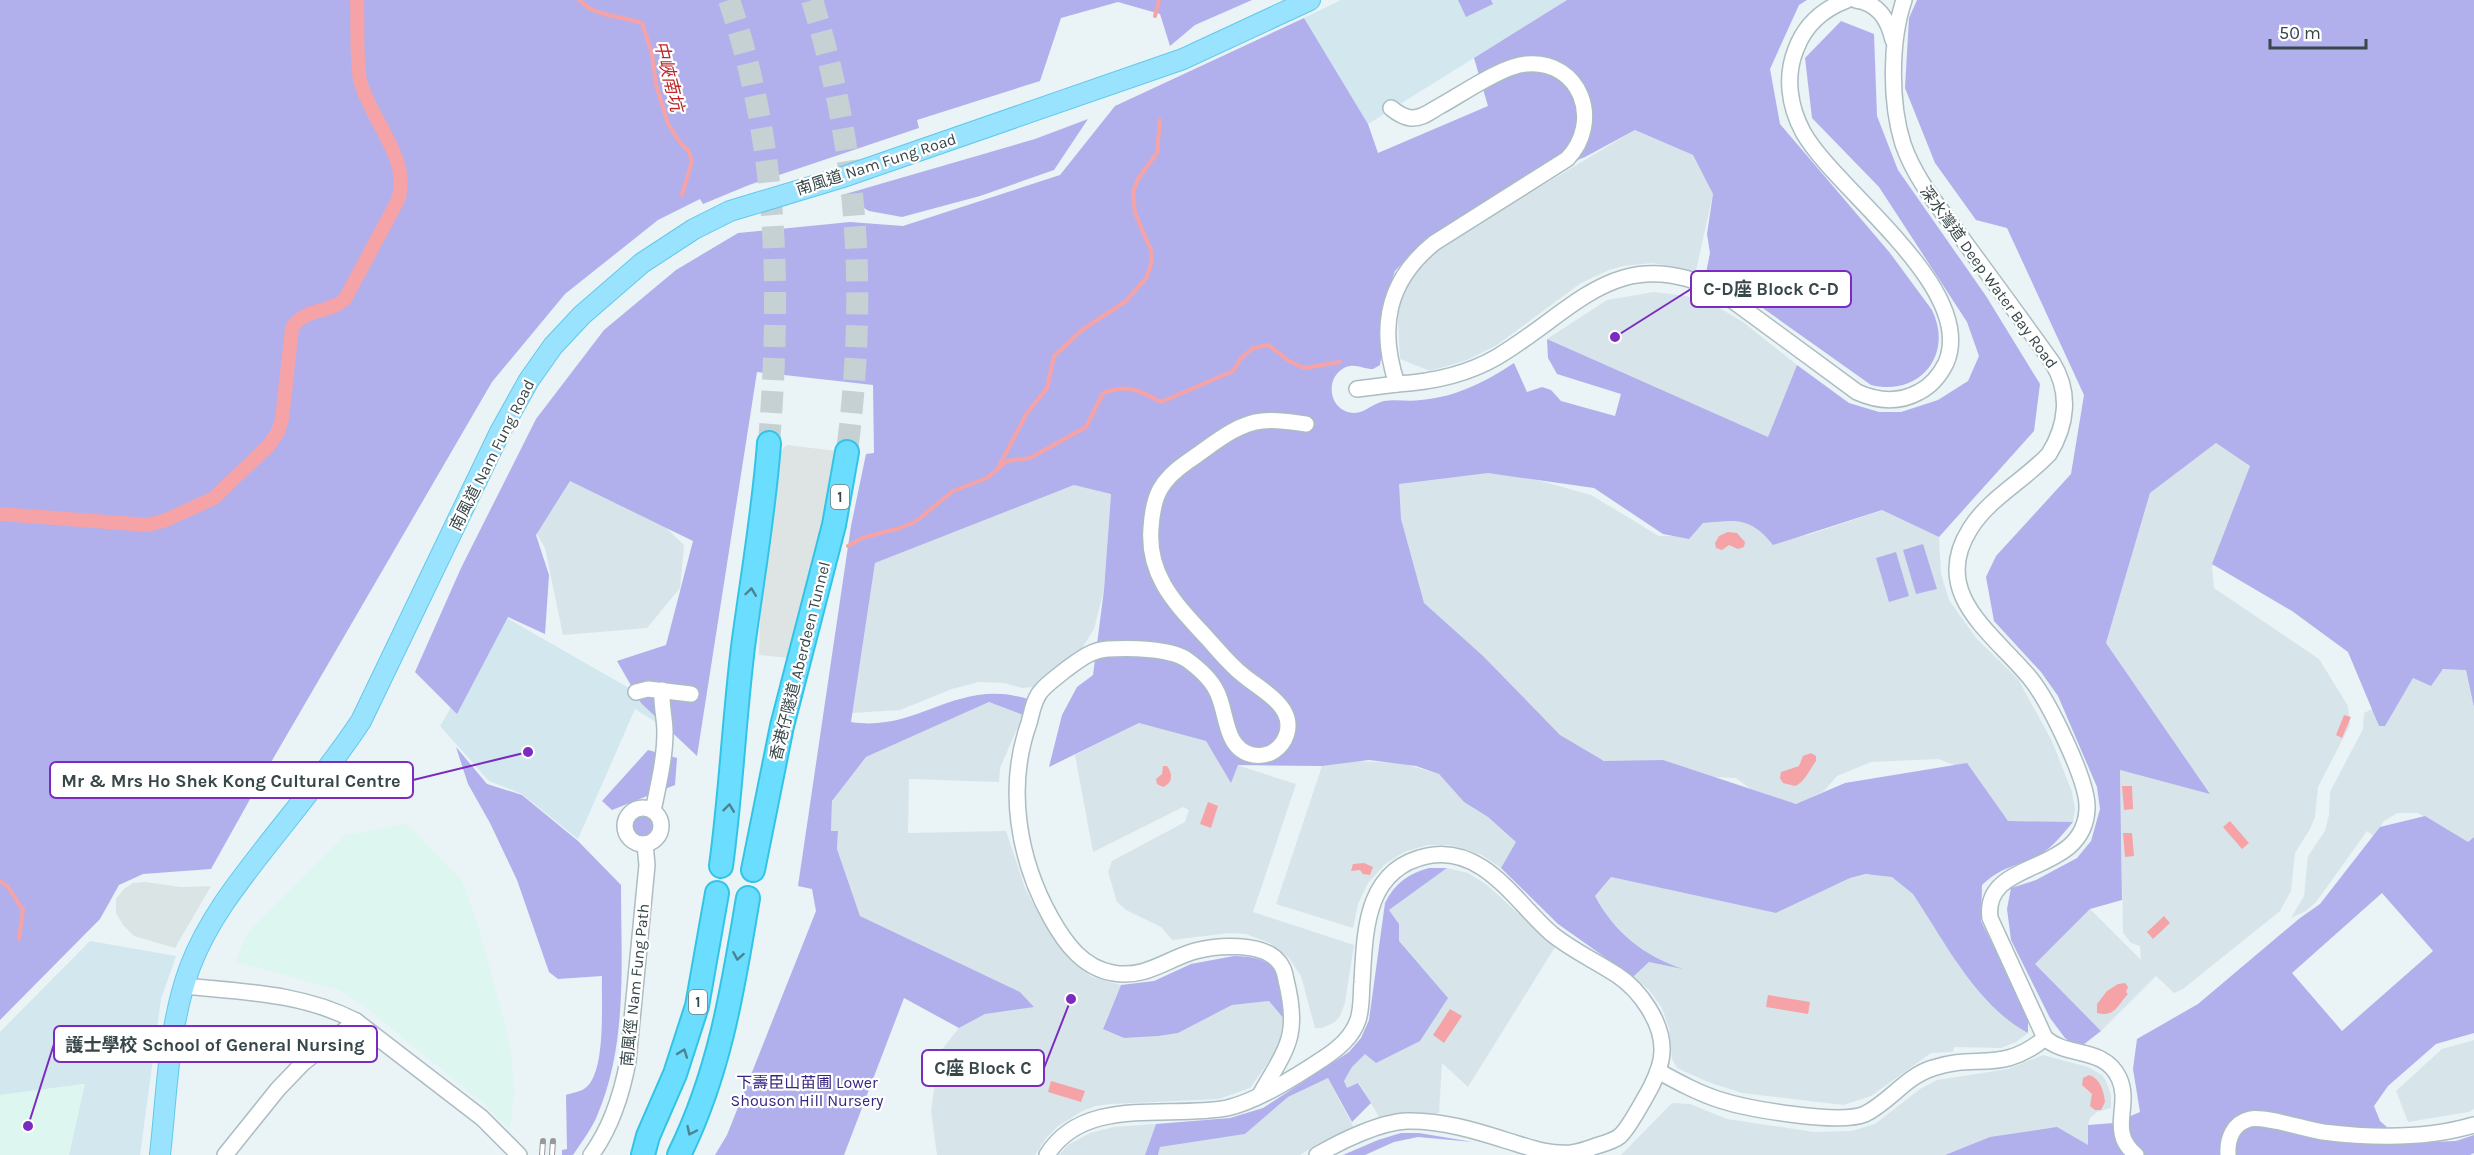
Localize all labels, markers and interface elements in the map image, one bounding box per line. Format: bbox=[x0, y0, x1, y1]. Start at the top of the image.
scale bar bbox=[2270, 12, 2366, 50]
text: 50 m bbox=[2279, 22, 2321, 44]
water label: 中峽南坑 bbox=[650, 38, 689, 117]
street label: 南風道 Nam Fung Road bbox=[793, 129, 959, 199]
street label: 深水灣道 Deep Water Bay Road bbox=[1916, 182, 2062, 372]
callout: C-D座 Block C-D bbox=[1691, 271, 1851, 307]
text: C-D座 Block C-D bbox=[1703, 278, 1839, 300]
street label: 南風道 Nam Fung Road bbox=[446, 376, 538, 534]
road number: 1 bbox=[831, 485, 849, 509]
street label: 香港仔隧道 Aberdeen Tunnel bbox=[766, 560, 834, 762]
one-way arrow bbox=[744, 587, 757, 597]
callout: Mr & Mrs Ho Shek Kong Cultural Centre bbox=[50, 762, 413, 798]
text: Mr & Mrs Ho Shek Kong Cultural Centre bbox=[61, 770, 401, 792]
one-way arrow bbox=[722, 803, 735, 812]
street label: 南風徑 Nam Fung Path bbox=[617, 903, 653, 1067]
one-way arrow bbox=[733, 951, 745, 960]
road number: 1 bbox=[689, 990, 707, 1014]
callout: 護士學校 School of General Nursing bbox=[54, 1026, 377, 1062]
text: 護士學校 School of General Nursing bbox=[66, 1034, 365, 1056]
one-way arrow bbox=[675, 1048, 688, 1059]
callout: C座 Block C bbox=[922, 1050, 1044, 1086]
text: C座 Block C bbox=[934, 1057, 1032, 1079]
park label: 下壽臣山苗圃 Lower Shouson Hill Nursery bbox=[731, 1073, 884, 1110]
one-way arrow bbox=[686, 1125, 698, 1136]

